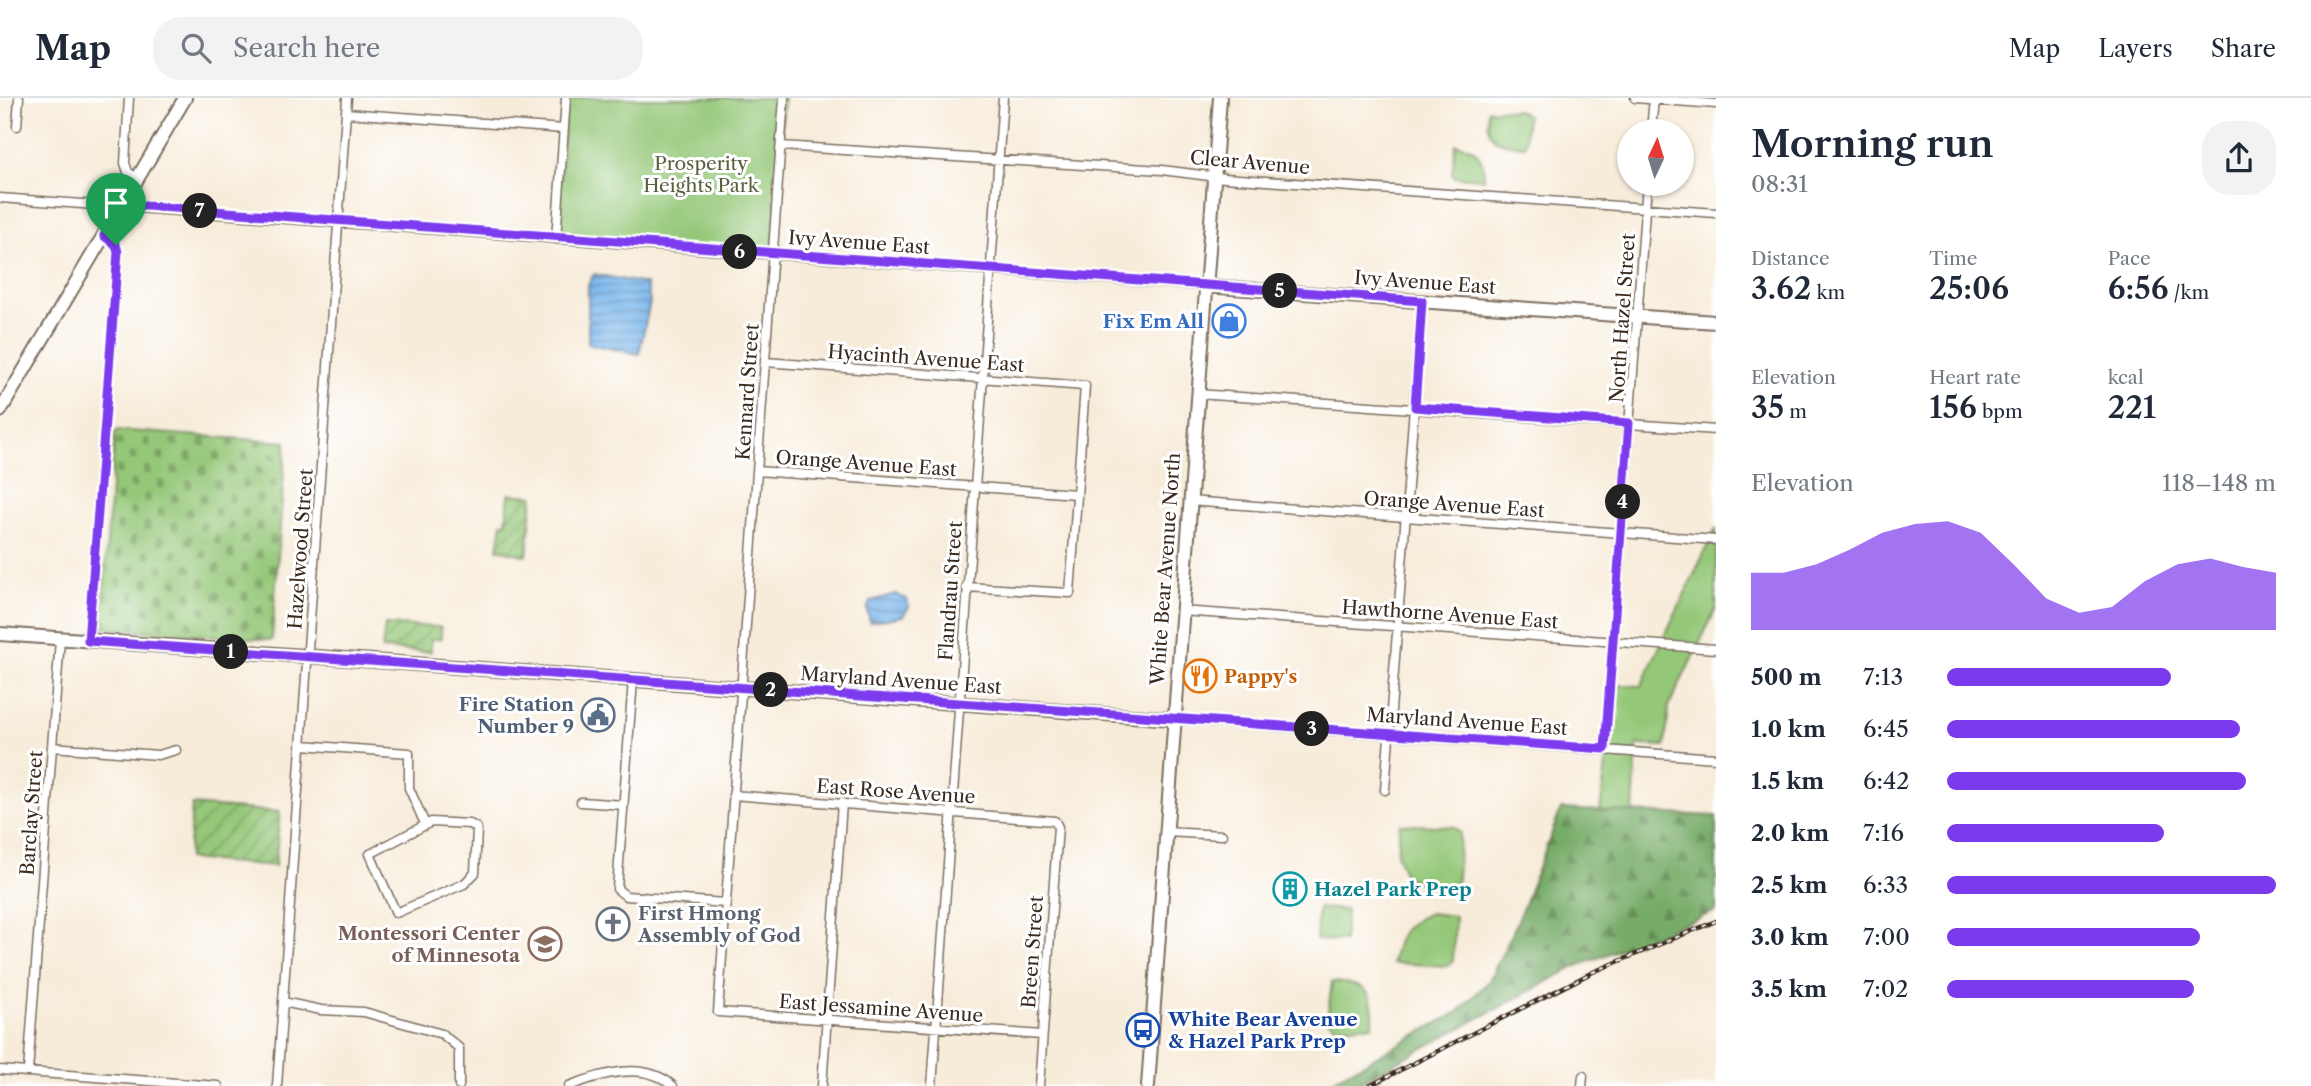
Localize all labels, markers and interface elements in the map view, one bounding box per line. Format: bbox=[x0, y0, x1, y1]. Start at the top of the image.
search box bbox=[153, 17, 643, 80]
text: Map bbox=[35, 28, 111, 69]
icon: search bbox=[177, 29, 215, 67]
text: Search here bbox=[233, 32, 380, 64]
text: Map bbox=[2009, 34, 2060, 63]
text: Layers bbox=[2098, 34, 2173, 63]
text: Share bbox=[2211, 34, 2276, 63]
north arrow bbox=[1617, 119, 1694, 196]
map controls bbox=[1617, 119, 1694, 196]
text: Morning run bbox=[1751, 120, 1994, 167]
button: share bbox=[2202, 121, 2276, 195]
street label: Clear Avenue bbox=[1189, 146, 1311, 179]
park label: Prosperity Heights Park bbox=[643, 152, 760, 197]
text: 08:31 bbox=[1751, 170, 1808, 198]
pin bbox=[86, 173, 146, 245]
icon: arrive bbox=[97, 184, 135, 222]
pin: 7 bbox=[182, 194, 218, 228]
text: 7 bbox=[195, 199, 204, 222]
street label: Ivy Avenue East bbox=[787, 226, 931, 259]
street label: North Hazel Street bbox=[1605, 232, 1640, 403]
pin: 6 bbox=[722, 234, 758, 270]
text: 6 bbox=[734, 240, 745, 263]
text: Distance bbox=[1751, 247, 1830, 270]
text: Time bbox=[1929, 247, 1977, 270]
text: Pace bbox=[2108, 247, 2151, 270]
street label: Ivy Avenue East bbox=[1353, 266, 1497, 299]
text: 3.62 bbox=[1751, 270, 1811, 307]
text: 25:06 bbox=[1929, 270, 2009, 307]
text: 6:56 bbox=[2108, 270, 2168, 307]
pin: 5 bbox=[1262, 274, 1298, 308]
text: 5 bbox=[1274, 279, 1285, 302]
text: km bbox=[1811, 281, 1845, 304]
text: /km bbox=[2168, 281, 2209, 304]
shop icon: Fix Em All bbox=[1210, 302, 1248, 340]
place label: Fix Em All bbox=[1103, 310, 1204, 333]
street label: Kennard Street bbox=[731, 323, 764, 461]
street label: Hyacinth Avenue East bbox=[827, 340, 1025, 377]
text: Elevation bbox=[1751, 366, 1836, 389]
text: Heart rate bbox=[1929, 366, 2021, 389]
text: kcal bbox=[2108, 366, 2144, 389]
text: 35 bbox=[1751, 389, 1784, 426]
text: 156 bbox=[1929, 389, 1977, 426]
text: 221 bbox=[2108, 389, 2156, 426]
text: m bbox=[1784, 400, 1807, 423]
text: bpm bbox=[1977, 400, 2023, 423]
street label: Orange Avenue East bbox=[775, 446, 957, 481]
street label: White Bear Avenue North bbox=[1146, 452, 1185, 687]
street label: Hazelwood Street bbox=[283, 468, 318, 630]
text: Elevation bbox=[1751, 469, 1854, 497]
text: 118–148 m bbox=[2162, 469, 2276, 497]
pin: 4 bbox=[1606, 484, 1640, 520]
street label: Orange Avenue East bbox=[1363, 487, 1545, 522]
text: 4 bbox=[1617, 490, 1628, 513]
street label: Flandrau Street bbox=[934, 520, 967, 662]
street label: Hawthorne Avenue East bbox=[1341, 595, 1559, 634]
pin: 1 bbox=[214, 634, 248, 670]
text: 1 bbox=[226, 640, 235, 663]
restaurant icon: Pappy's bbox=[1181, 657, 1219, 695]
street label: Maryland Avenue East bbox=[800, 662, 1003, 699]
text: 500 m bbox=[1751, 663, 1822, 691]
text: 7:13 bbox=[1863, 663, 1903, 691]
place label: Pappy's bbox=[1224, 665, 1297, 688]
pin: 2 bbox=[754, 672, 788, 708]
text: 2 bbox=[765, 678, 776, 701]
place label: Fire Station Number 9 bbox=[459, 693, 574, 738]
public building icon: Fire Station Number 9 bbox=[579, 696, 617, 734]
street label: Maryland Avenue East bbox=[1366, 703, 1569, 740]
pin: 3 bbox=[1294, 712, 1330, 746]
text: 1.0 km bbox=[1751, 715, 1826, 743]
text: 6:45 bbox=[1863, 715, 1909, 743]
text: 3 bbox=[1306, 717, 1317, 740]
street label: Barclay Street bbox=[16, 750, 47, 876]
text: 1.5 km bbox=[1751, 767, 1824, 795]
text: 6:42 bbox=[1863, 767, 1909, 795]
street label: East Rose Avenue bbox=[816, 774, 976, 809]
text: 2.0 km bbox=[1751, 819, 1829, 847]
text: 7:16 bbox=[1863, 819, 1904, 847]
building icon: Hazel Park Prep bbox=[1271, 870, 1309, 908]
text: 2.5 km bbox=[1751, 871, 1827, 899]
text: 6:33 bbox=[1863, 871, 1908, 899]
place label: Hazel Park Prep bbox=[1314, 878, 1472, 901]
street label: Breen Street bbox=[1017, 895, 1048, 1009]
place label: First Hmong Assembly of God bbox=[637, 902, 801, 947]
church icon: First Hmong Assembly of God bbox=[594, 905, 632, 943]
place label: Montessori Center of Minnesota bbox=[338, 922, 521, 967]
text: 3.0 km bbox=[1751, 923, 1829, 951]
text: 7:00 bbox=[1863, 923, 1910, 951]
school or university icon: Montessori Center of Minnesota bbox=[526, 925, 564, 963]
text: 3.5 km bbox=[1751, 975, 1827, 1003]
text: 7:02 bbox=[1863, 975, 1909, 1003]
street label: East Jessamine Avenue bbox=[778, 990, 984, 1027]
place label: White Bear Avenue & Hazel Park Prep bbox=[1167, 1008, 1358, 1053]
bus stop icon: White Bear Avenue & Hazel Park Prep bbox=[1124, 1011, 1162, 1049]

